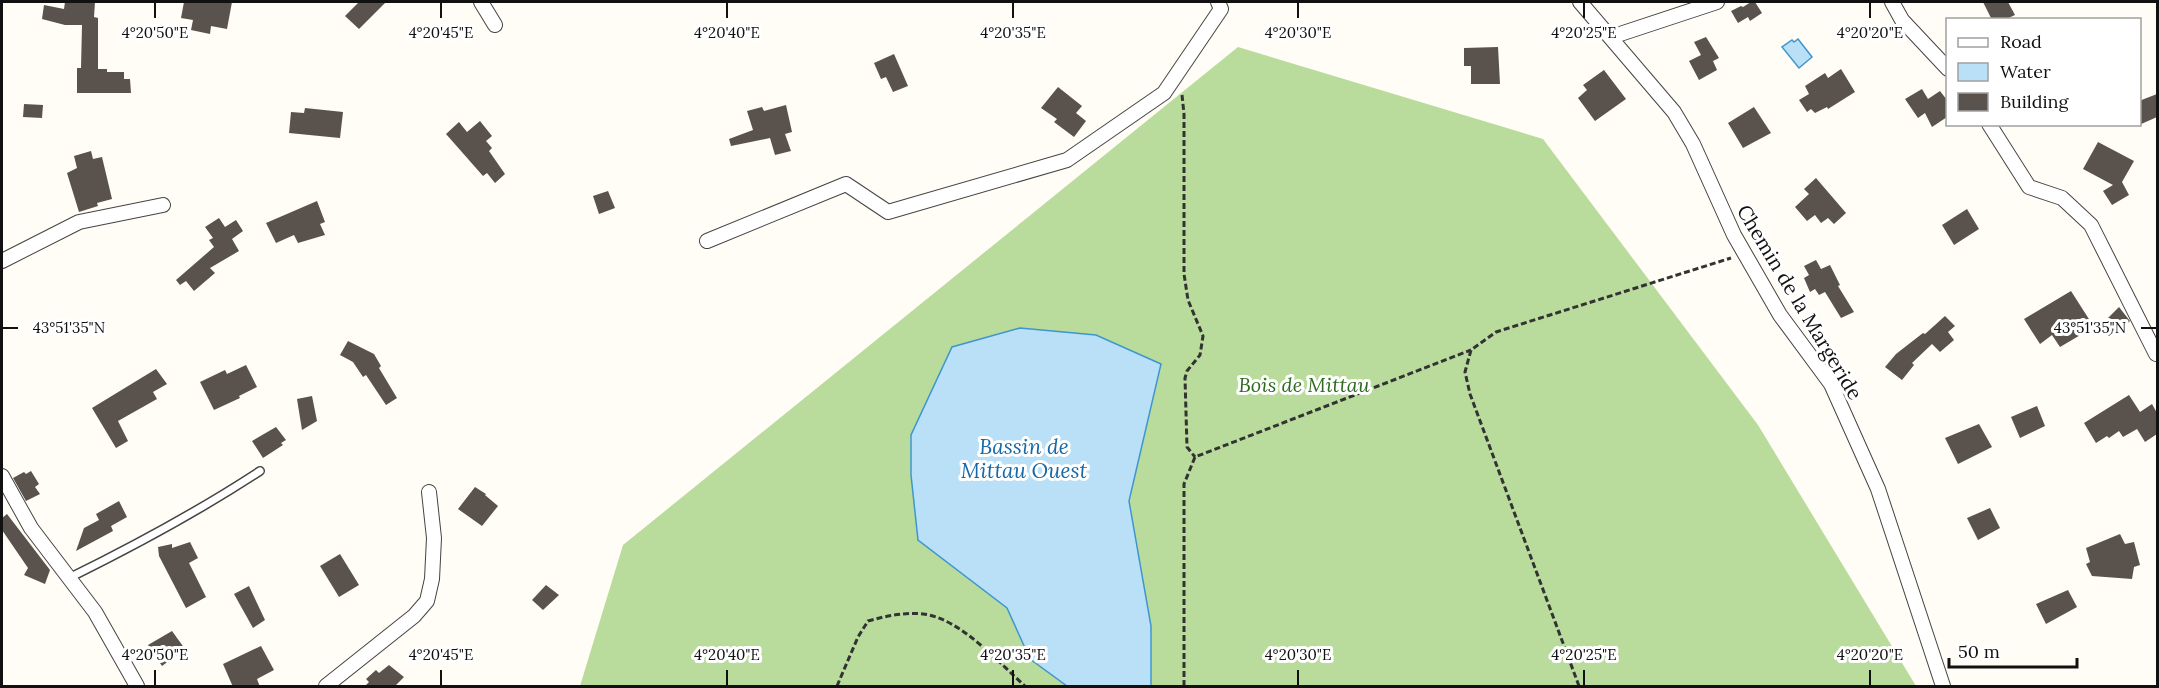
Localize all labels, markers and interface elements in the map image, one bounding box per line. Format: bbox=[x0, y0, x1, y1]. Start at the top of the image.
legend bbox=[1946, 18, 2141, 126]
text: 4°20'50"E bbox=[122, 23, 188, 42]
text: 4°20'45"E bbox=[409, 23, 473, 42]
text: 4°20'40"E bbox=[694, 23, 760, 42]
text: 4°20'35"E bbox=[980, 23, 1046, 42]
text: 4°20'30"E bbox=[1265, 23, 1331, 42]
text: 4°20'25"E bbox=[1551, 23, 1617, 42]
text: 4°20'20"E bbox=[1837, 23, 1903, 42]
text: Road bbox=[2000, 30, 2042, 53]
text: Water bbox=[2000, 60, 2051, 83]
text: Building bbox=[2000, 90, 2070, 113]
street label: Chemin de la Margeride bbox=[1732, 200, 1868, 404]
text: 43°51'35"N bbox=[33, 318, 105, 337]
text: 43°51'35"N bbox=[2054, 318, 2126, 337]
park label: Bois de Mittau bbox=[1238, 372, 1370, 397]
water label: Bassin de Mittau Ouest bbox=[961, 433, 1088, 484]
scale bar bbox=[1949, 631, 2076, 669]
text: 50 m bbox=[1958, 640, 2000, 663]
text: 4°20'50"E bbox=[122, 645, 188, 664]
text: 4°20'45"E bbox=[409, 645, 473, 664]
text: 4°20'40"E bbox=[694, 645, 760, 664]
text: 4°20'35"E bbox=[980, 645, 1046, 664]
text: 4°20'30"E bbox=[1265, 645, 1331, 664]
text: 4°20'25"E bbox=[1551, 645, 1617, 664]
text: 4°20'20"E bbox=[1837, 645, 1903, 664]

